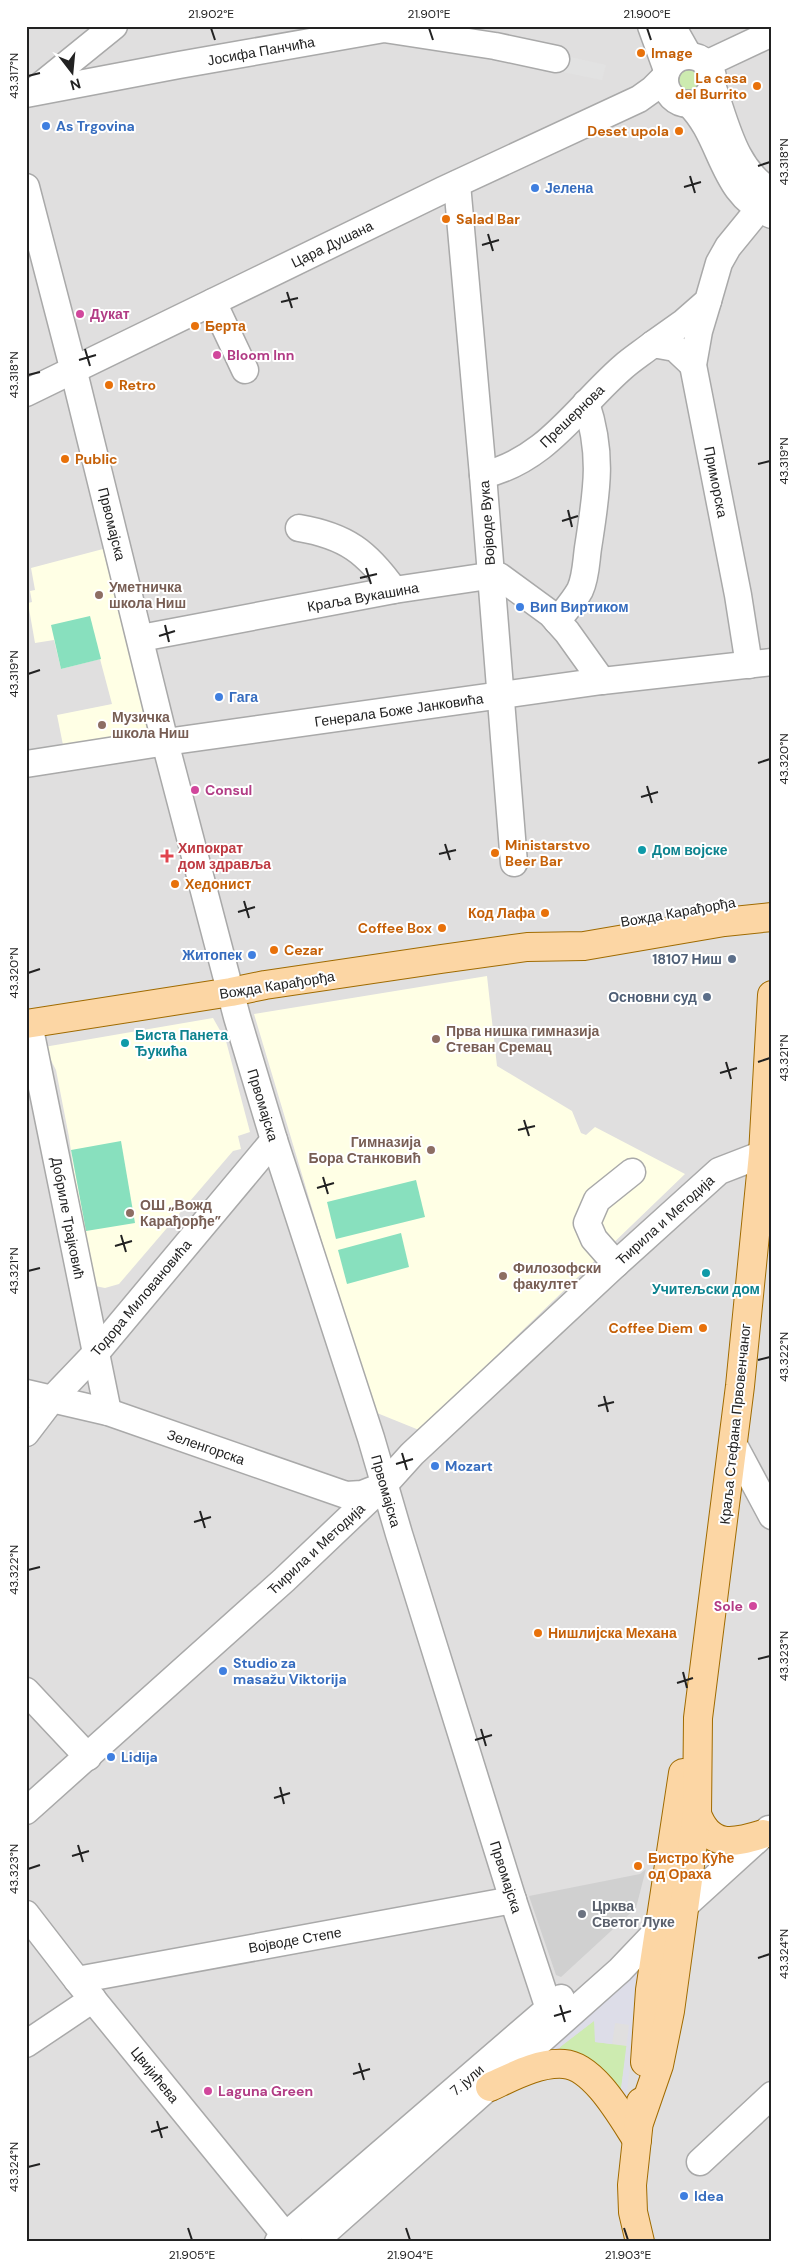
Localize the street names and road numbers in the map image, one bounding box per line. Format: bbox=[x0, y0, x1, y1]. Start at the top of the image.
street label: Јосифа Панчића bbox=[206, 33, 316, 69]
street label: Цара Душана bbox=[288, 216, 376, 272]
street label: Прешернова bbox=[536, 381, 608, 451]
street label: Приморска bbox=[700, 445, 732, 519]
street label: Војводе Вука bbox=[475, 480, 499, 566]
street label: Првомајска bbox=[94, 486, 130, 563]
street label: Краља Вукашина bbox=[306, 578, 420, 616]
street label: Генерала Боже Јанковића bbox=[313, 689, 485, 731]
street label: Вожда Карађорђа bbox=[619, 893, 737, 931]
street label: Вожда Карађорђа bbox=[218, 967, 336, 1003]
street label: Првомајска bbox=[243, 1067, 283, 1144]
street label: Добриле Трајковић bbox=[47, 1155, 89, 1281]
street label: Ћирила и Методија bbox=[612, 1171, 718, 1269]
street label: Тодора Миловановића bbox=[87, 1236, 195, 1360]
street label: Краља Стефана Првовенчаног bbox=[715, 1323, 755, 1525]
street label: Зеленгорска bbox=[165, 1425, 247, 1469]
street label: Првомајска bbox=[367, 1453, 405, 1530]
street label: Ћирила и Методија bbox=[264, 1499, 369, 1599]
street label: Првомајска bbox=[486, 1839, 526, 1915]
street label: Војводе Степе bbox=[247, 1923, 343, 1957]
street label: Цвијићева bbox=[127, 2043, 183, 2107]
street label: 7. јули bbox=[446, 2060, 488, 2100]

